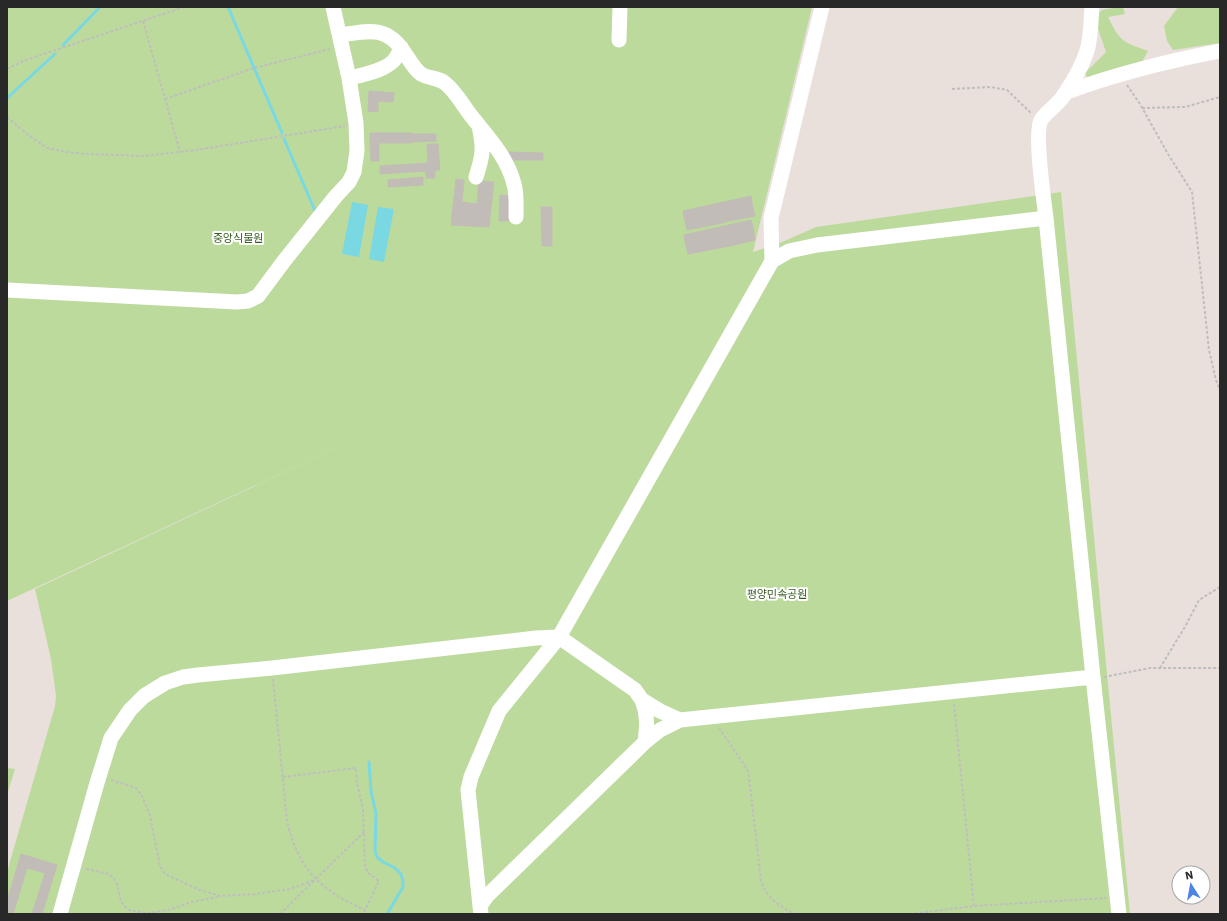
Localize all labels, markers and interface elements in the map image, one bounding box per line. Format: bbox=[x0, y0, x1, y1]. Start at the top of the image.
park label: 중앙식물원 bbox=[213, 231, 263, 245]
park label: 평양민속공원 bbox=[747, 587, 807, 601]
north arrow bbox=[1171, 865, 1211, 905]
text: N bbox=[1184, 868, 1194, 883]

